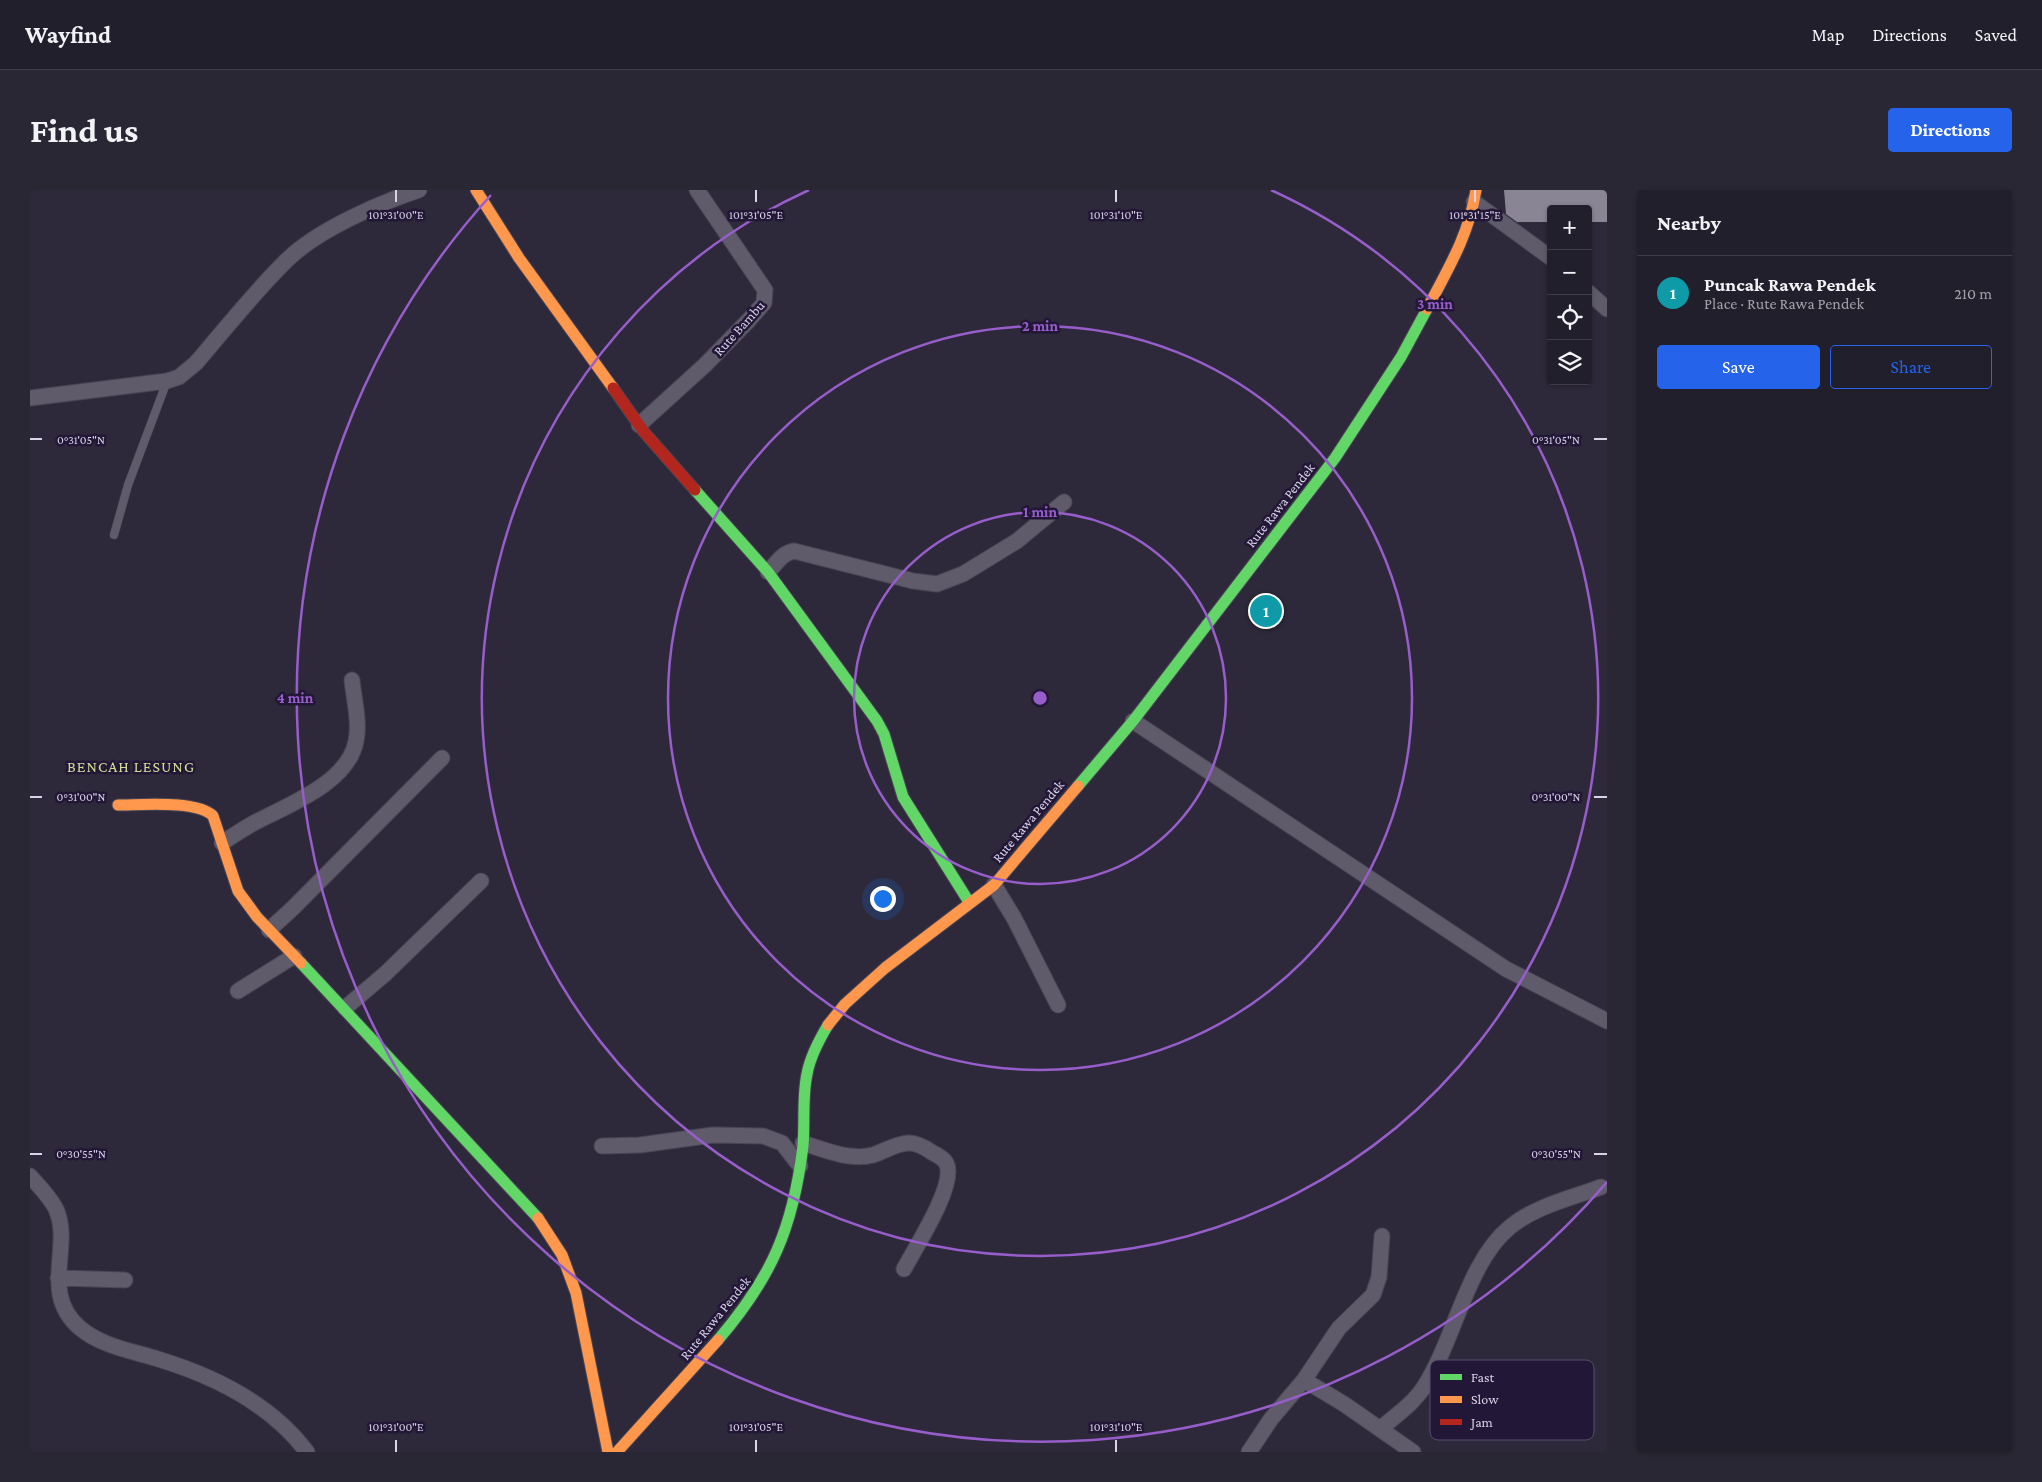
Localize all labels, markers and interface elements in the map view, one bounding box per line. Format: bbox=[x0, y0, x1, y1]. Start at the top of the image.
text: Wayfind bbox=[25, 21, 111, 48]
text: Map bbox=[1812, 25, 1844, 45]
text: Directions bbox=[1872, 25, 1947, 45]
text: Saved bbox=[1975, 25, 2017, 45]
button: Directions bbox=[1888, 108, 2012, 152]
text: Find us bbox=[30, 111, 138, 150]
map controls bbox=[1547, 205, 1592, 385]
button: + bbox=[1547, 205, 1592, 250]
text: 101°31'00"E bbox=[368, 208, 424, 222]
text: 101°31'05"E bbox=[729, 208, 784, 222]
text: 101°31'10"E bbox=[1090, 208, 1143, 222]
text: 101°31'15"E bbox=[1449, 208, 1501, 222]
text: Nearby bbox=[1657, 211, 1721, 235]
button: − bbox=[1547, 250, 1592, 295]
text: Puncak Rawa Pendek bbox=[1704, 274, 1876, 295]
text: 1 bbox=[1670, 285, 1676, 302]
text: 210 m bbox=[1954, 285, 1992, 302]
button: locate bbox=[1547, 295, 1592, 340]
text: Place · Rute Rawa Pendek bbox=[1704, 295, 1864, 312]
text: 3 min bbox=[1417, 296, 1453, 312]
street label: Rute Bambu bbox=[710, 297, 768, 359]
text: 2 min bbox=[1022, 318, 1058, 334]
button: layers bbox=[1547, 340, 1592, 385]
button: Save bbox=[1657, 345, 1820, 389]
button: Share bbox=[1830, 345, 1992, 389]
text: 0°31'05"N bbox=[57, 433, 105, 447]
text: 0°31'05"N bbox=[1532, 433, 1580, 447]
street label: Rute Rawa Pendek bbox=[1242, 460, 1318, 550]
text: 1 min bbox=[1023, 504, 1057, 520]
pin: 1 bbox=[1250, 592, 1282, 630]
centre of rings bbox=[1031, 689, 1049, 707]
text: 4 min bbox=[277, 690, 314, 706]
district label: BENCAH LESUNG bbox=[67, 758, 195, 775]
street label: Rute Rawa Pendek bbox=[989, 776, 1067, 865]
text: 0°31'00"N bbox=[57, 790, 106, 804]
text: 0°31'00"N bbox=[1532, 790, 1581, 804]
your location bbox=[870, 886, 896, 912]
text: 0°30'55"N bbox=[56, 1147, 106, 1161]
text: 0°30'55"N bbox=[1531, 1147, 1581, 1161]
street label: Rute Rawa Pendek bbox=[677, 1273, 754, 1363]
legend bbox=[1430, 1360, 1594, 1440]
text: Fast bbox=[1471, 1369, 1495, 1385]
text: Slow bbox=[1471, 1391, 1499, 1407]
text: Jam bbox=[1469, 1414, 1493, 1430]
text: 101°31'00"E bbox=[368, 1420, 424, 1434]
text: 101°31'05"E bbox=[729, 1420, 784, 1434]
text: 101°31'10"E bbox=[1090, 1420, 1143, 1434]

